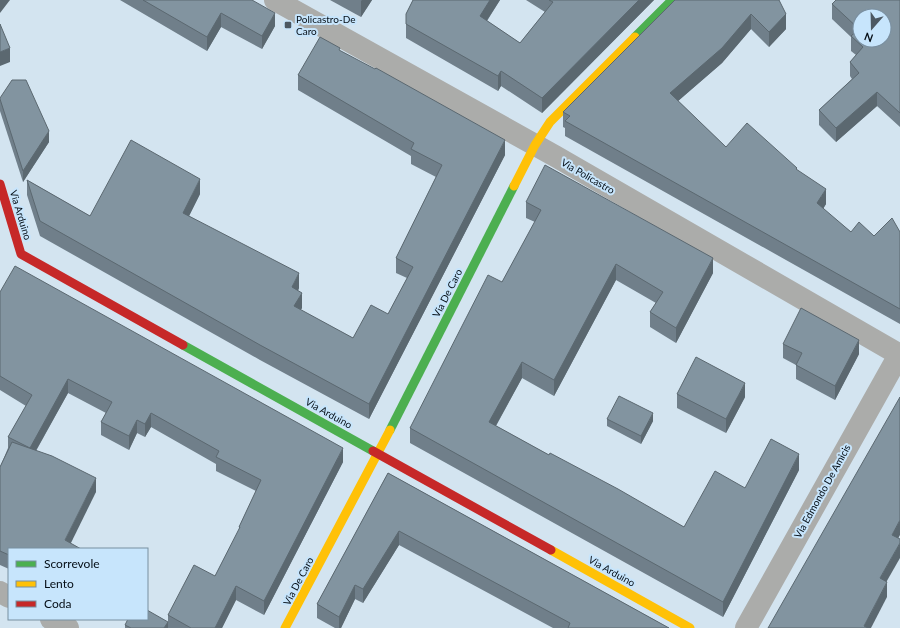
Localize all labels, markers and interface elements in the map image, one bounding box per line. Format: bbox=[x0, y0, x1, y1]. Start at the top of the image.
north arrow bbox=[852, 8, 892, 48]
place label: Policastro-De Caro bbox=[296, 13, 355, 37]
marker: Policastro-De Caro bbox=[283, 20, 293, 30]
text: N bbox=[862, 30, 875, 45]
street label: Via Policastro bbox=[559, 156, 617, 196]
street label: Via Arduino bbox=[8, 189, 34, 242]
street label: Via De Caro bbox=[430, 266, 464, 319]
street label: Via Arduino bbox=[304, 395, 355, 431]
street label: Via Edmondo De Amicis bbox=[791, 442, 853, 540]
legend bbox=[8, 548, 148, 620]
street label: Via Arduino bbox=[587, 553, 638, 589]
street label: Via De Caro bbox=[280, 555, 316, 607]
text: Scorrevole bbox=[44, 556, 100, 571]
text: Lento bbox=[44, 576, 74, 591]
text: Coda bbox=[44, 596, 71, 611]

